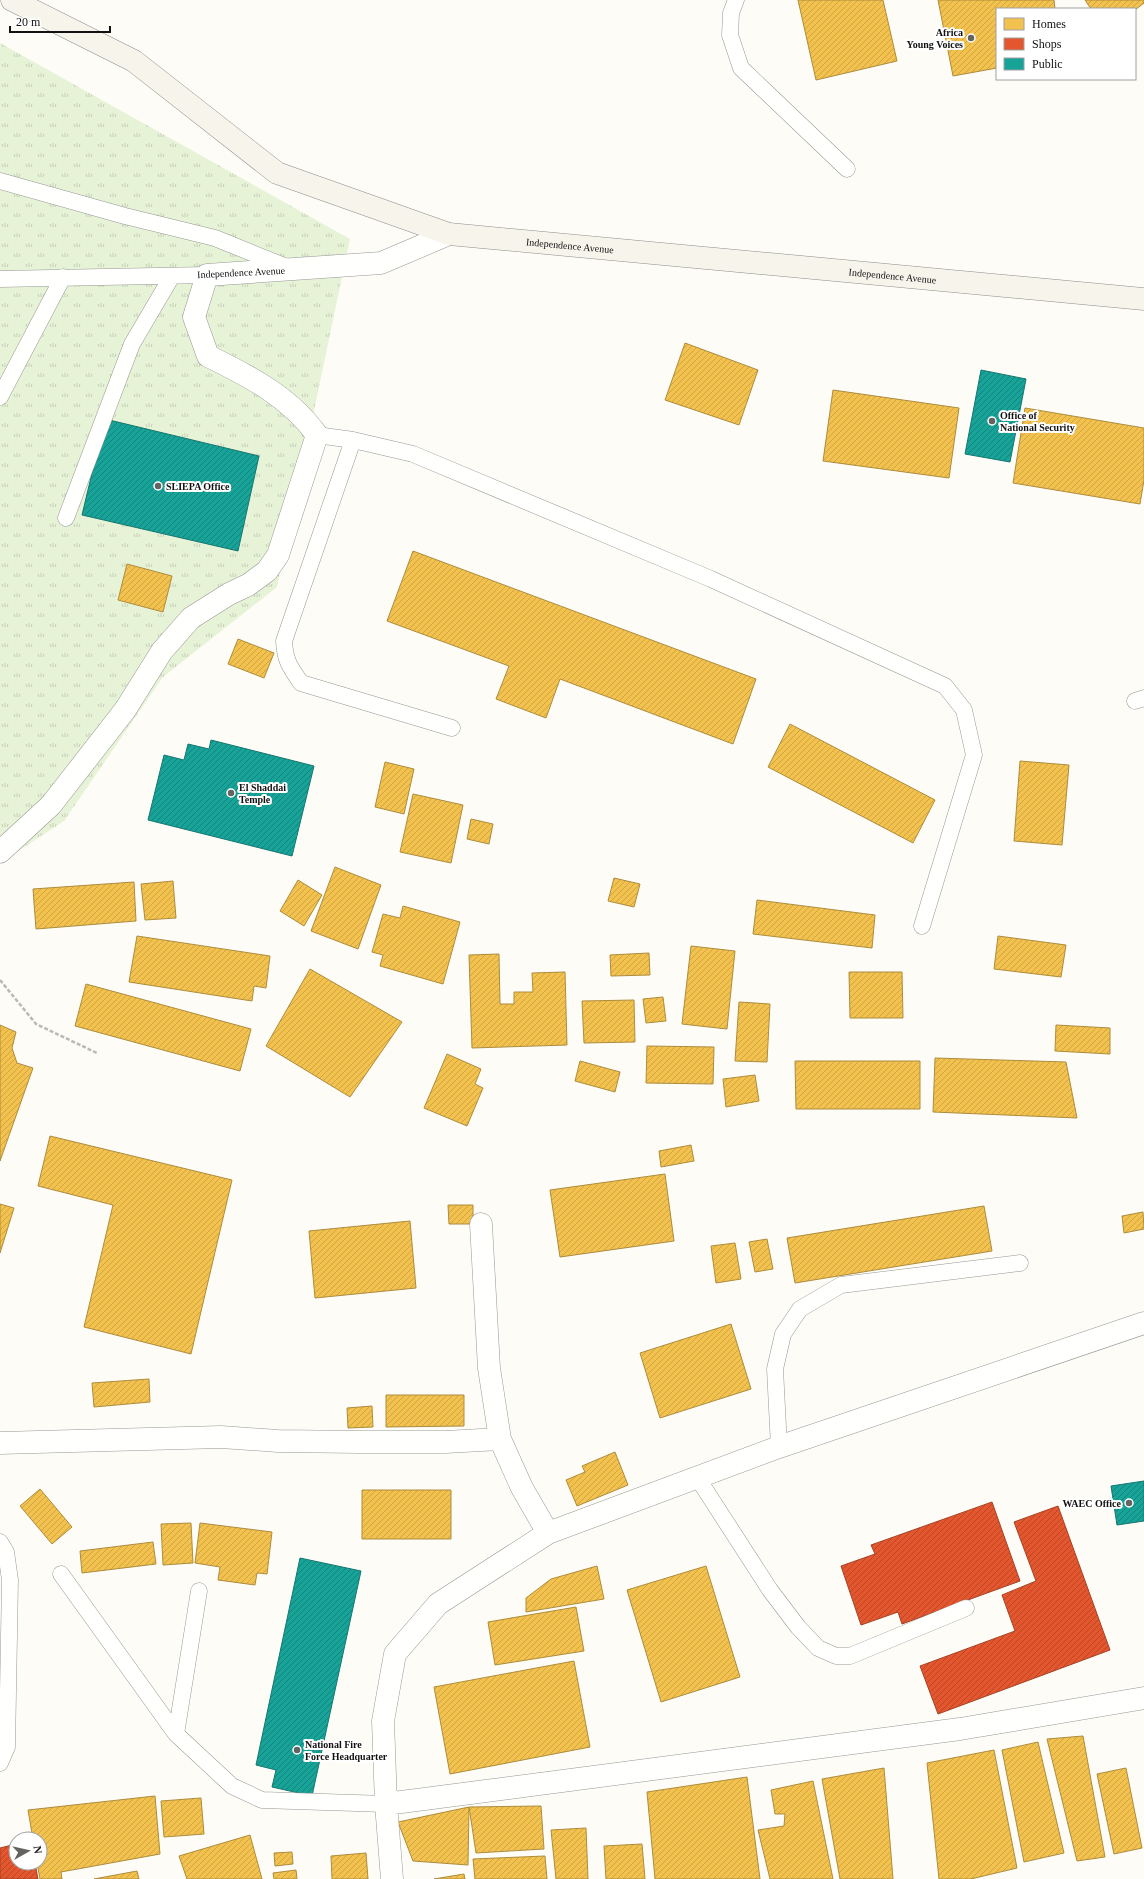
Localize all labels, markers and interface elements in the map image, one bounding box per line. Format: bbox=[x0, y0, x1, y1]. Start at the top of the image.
scale bar bbox=[10, 8, 110, 34]
legend bbox=[996, 8, 1136, 80]
text: 20 m bbox=[16, 15, 41, 29]
text: Homes bbox=[1032, 17, 1066, 31]
place label: Africa Young Voices bbox=[907, 27, 963, 50]
marker: Africa Young Voices bbox=[966, 33, 976, 43]
text: Shops bbox=[1032, 37, 1062, 51]
text: Public bbox=[1032, 57, 1063, 71]
street label: Independence Avenue bbox=[526, 236, 615, 255]
street label: Independence Avenue bbox=[197, 265, 286, 280]
street label: Independence Avenue bbox=[848, 266, 937, 286]
place label: Office of National Security bbox=[1000, 410, 1075, 433]
marker: Office of National Security bbox=[987, 416, 997, 426]
marker: SLIEPA Office bbox=[153, 481, 163, 491]
place label: SLIEPA Office bbox=[166, 481, 230, 492]
place label: El Shaddai Temple bbox=[239, 782, 286, 805]
marker: El Shaddai Temple bbox=[226, 788, 236, 798]
place label: WAEC Office bbox=[1062, 1498, 1122, 1509]
marker: WAEC Office bbox=[1124, 1498, 1134, 1508]
place label: National Fire Force Headquarter bbox=[305, 1739, 388, 1762]
marker: National Fire Force Headquarter bbox=[292, 1745, 302, 1755]
north arrow bbox=[8, 1831, 48, 1871]
text: N bbox=[31, 1845, 44, 1854]

